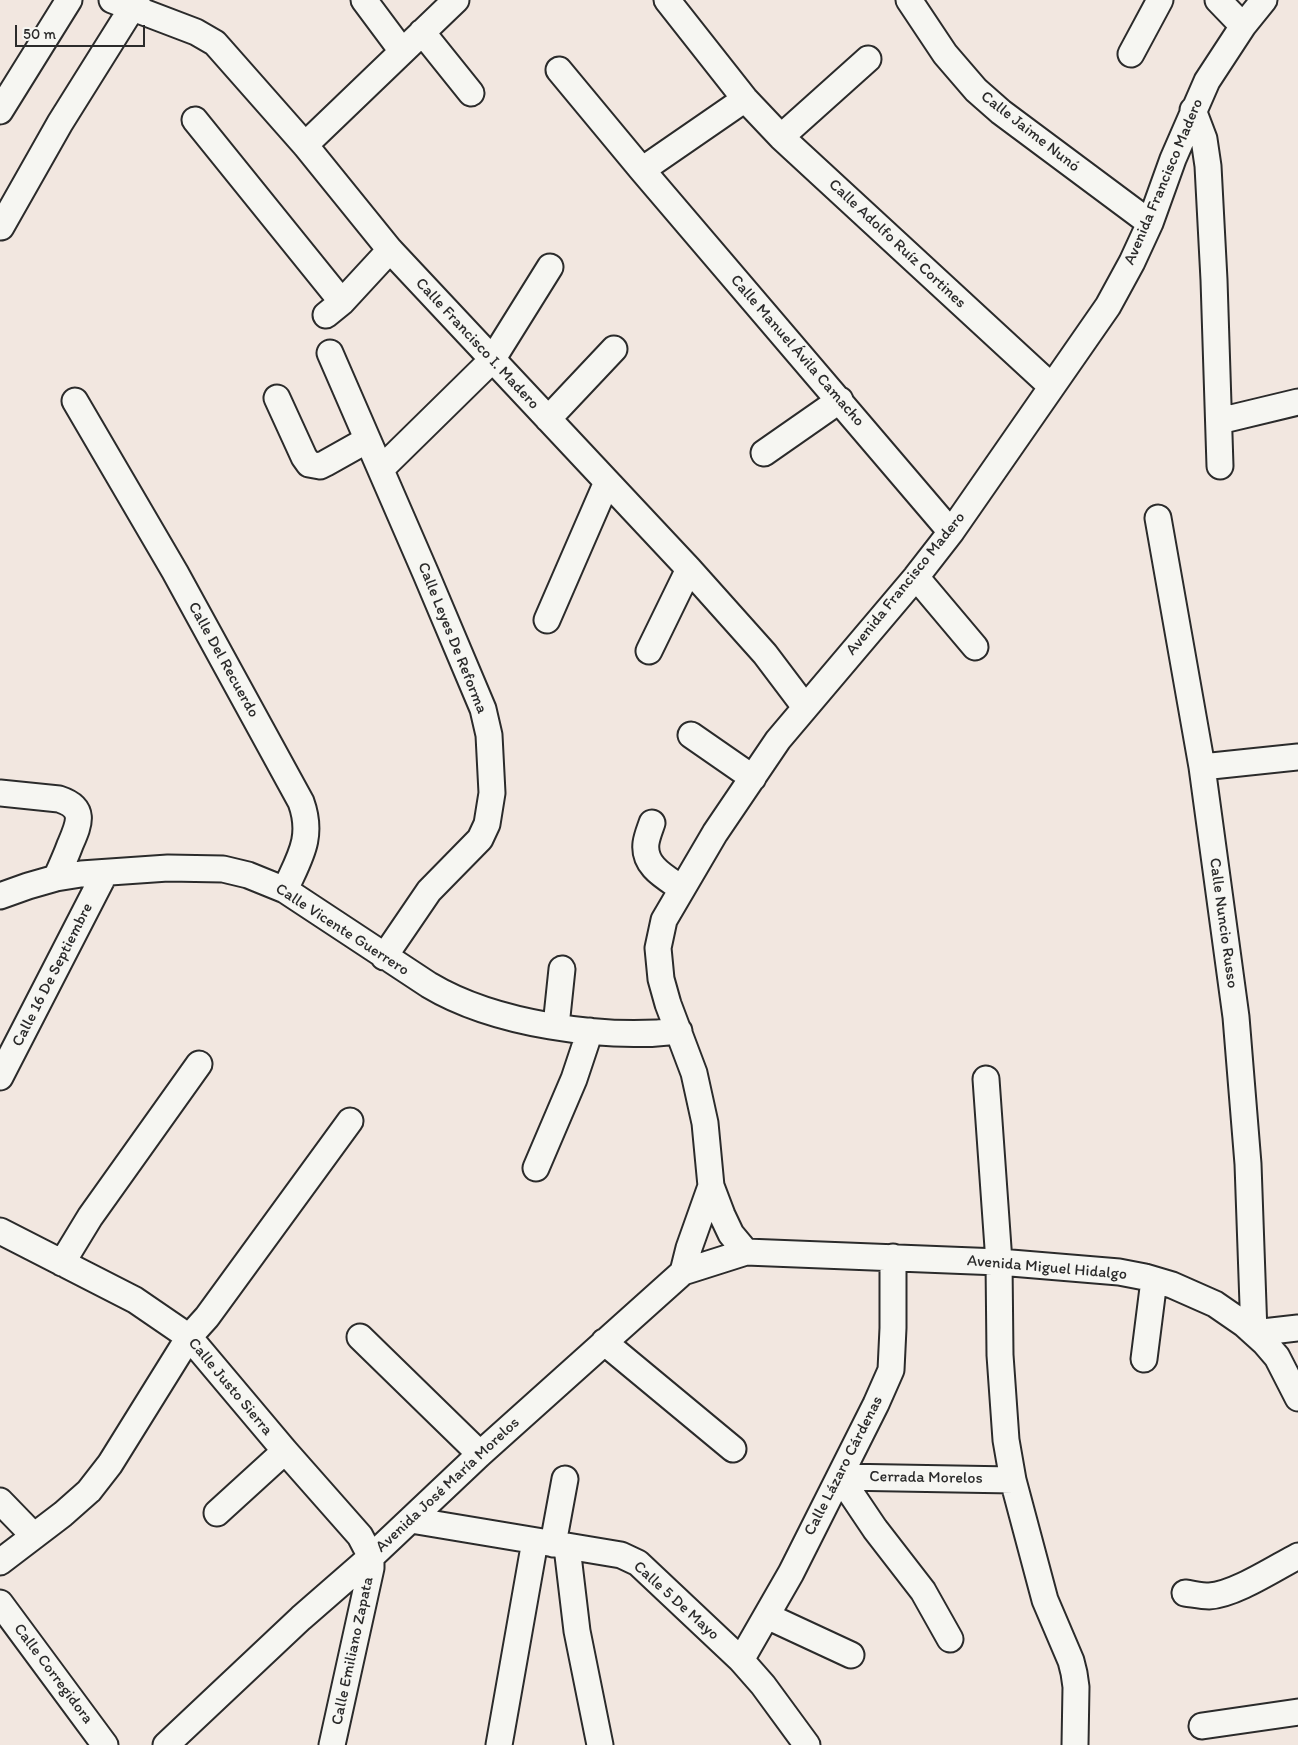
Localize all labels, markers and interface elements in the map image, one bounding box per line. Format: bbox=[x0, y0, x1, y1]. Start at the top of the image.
scale bar bbox=[18, 15, 148, 47]
text: 50 m bbox=[23, 25, 56, 43]
street label: Calle Jaime Nunó bbox=[977, 87, 1083, 177]
street label: Avenida Francisco Madero bbox=[1120, 96, 1208, 268]
street label: Calle Adolfo Ruíz Cortines bbox=[824, 175, 970, 313]
street label: Calle Manuel Ávila Camacho bbox=[726, 271, 868, 431]
street label: Calle Francisco I. Madero bbox=[411, 274, 543, 414]
street label: Avenida Francisco Madero bbox=[842, 508, 970, 660]
street label: Calle Leyes De Reforma bbox=[413, 560, 491, 716]
street label: Calle Del Recuerdo bbox=[183, 599, 263, 721]
street label: Calle Nuncio Russo bbox=[1204, 857, 1242, 989]
street label: Calle Vicente Guerrero bbox=[272, 880, 412, 980]
street label: Calle 16 De Septiembre bbox=[8, 900, 98, 1050]
street label: Avenida Miguel Hidalgo bbox=[966, 1251, 1128, 1285]
street label: Calle Justo Sierra bbox=[184, 1334, 276, 1440]
street label: Calle Lázaro Cárdenas bbox=[800, 1393, 888, 1539]
street label: Avenida José María Morelos bbox=[372, 1413, 524, 1557]
street label: Cerrada Morelos bbox=[869, 1467, 983, 1489]
street label: Calle 5 De Mayo bbox=[629, 1557, 723, 1645]
street label: Calle Emiliano Zapata bbox=[328, 1575, 378, 1727]
street label: Calle Corregidora bbox=[9, 1620, 97, 1728]

